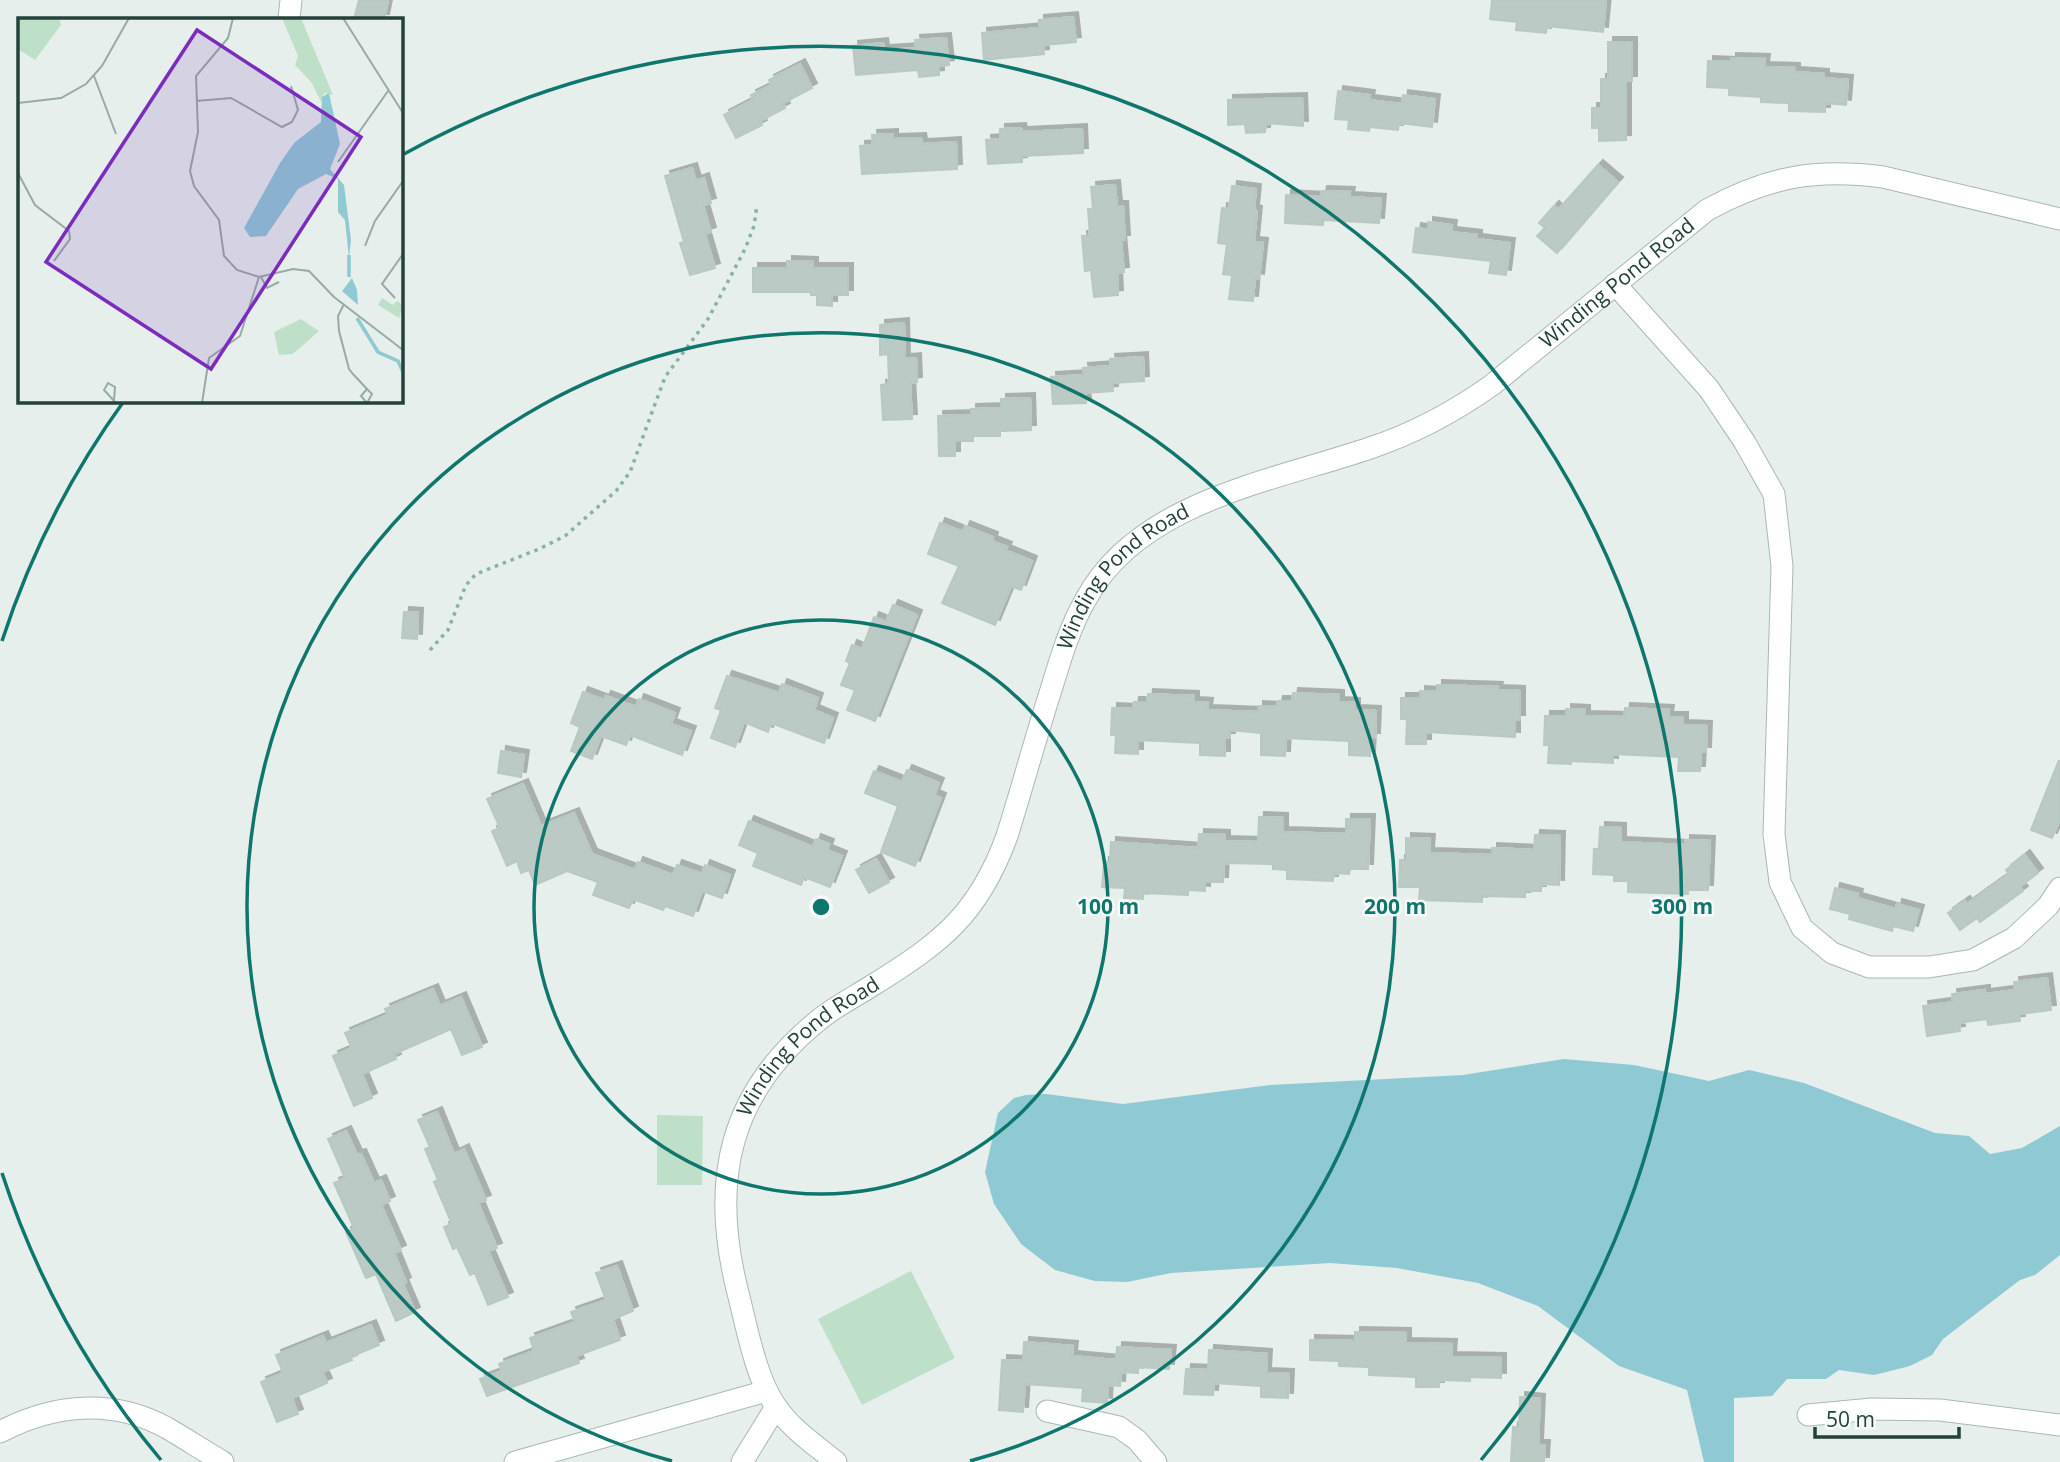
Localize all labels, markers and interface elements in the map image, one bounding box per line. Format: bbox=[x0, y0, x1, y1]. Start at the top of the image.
inset map bbox=[18, 18, 402, 402]
street label: Winding Pond Road bbox=[1533, 211, 1700, 354]
street label: Winding Pond Road bbox=[1050, 496, 1193, 653]
text: 100 m bbox=[1077, 892, 1139, 920]
text: 200 m bbox=[1364, 892, 1426, 920]
text: 300 m bbox=[1651, 892, 1713, 920]
centre of rings bbox=[809, 895, 833, 919]
street label: Winding Pond Road bbox=[730, 970, 884, 1120]
scale bar bbox=[1815, 1396, 1958, 1440]
text: 50 m bbox=[1826, 1405, 1875, 1433]

